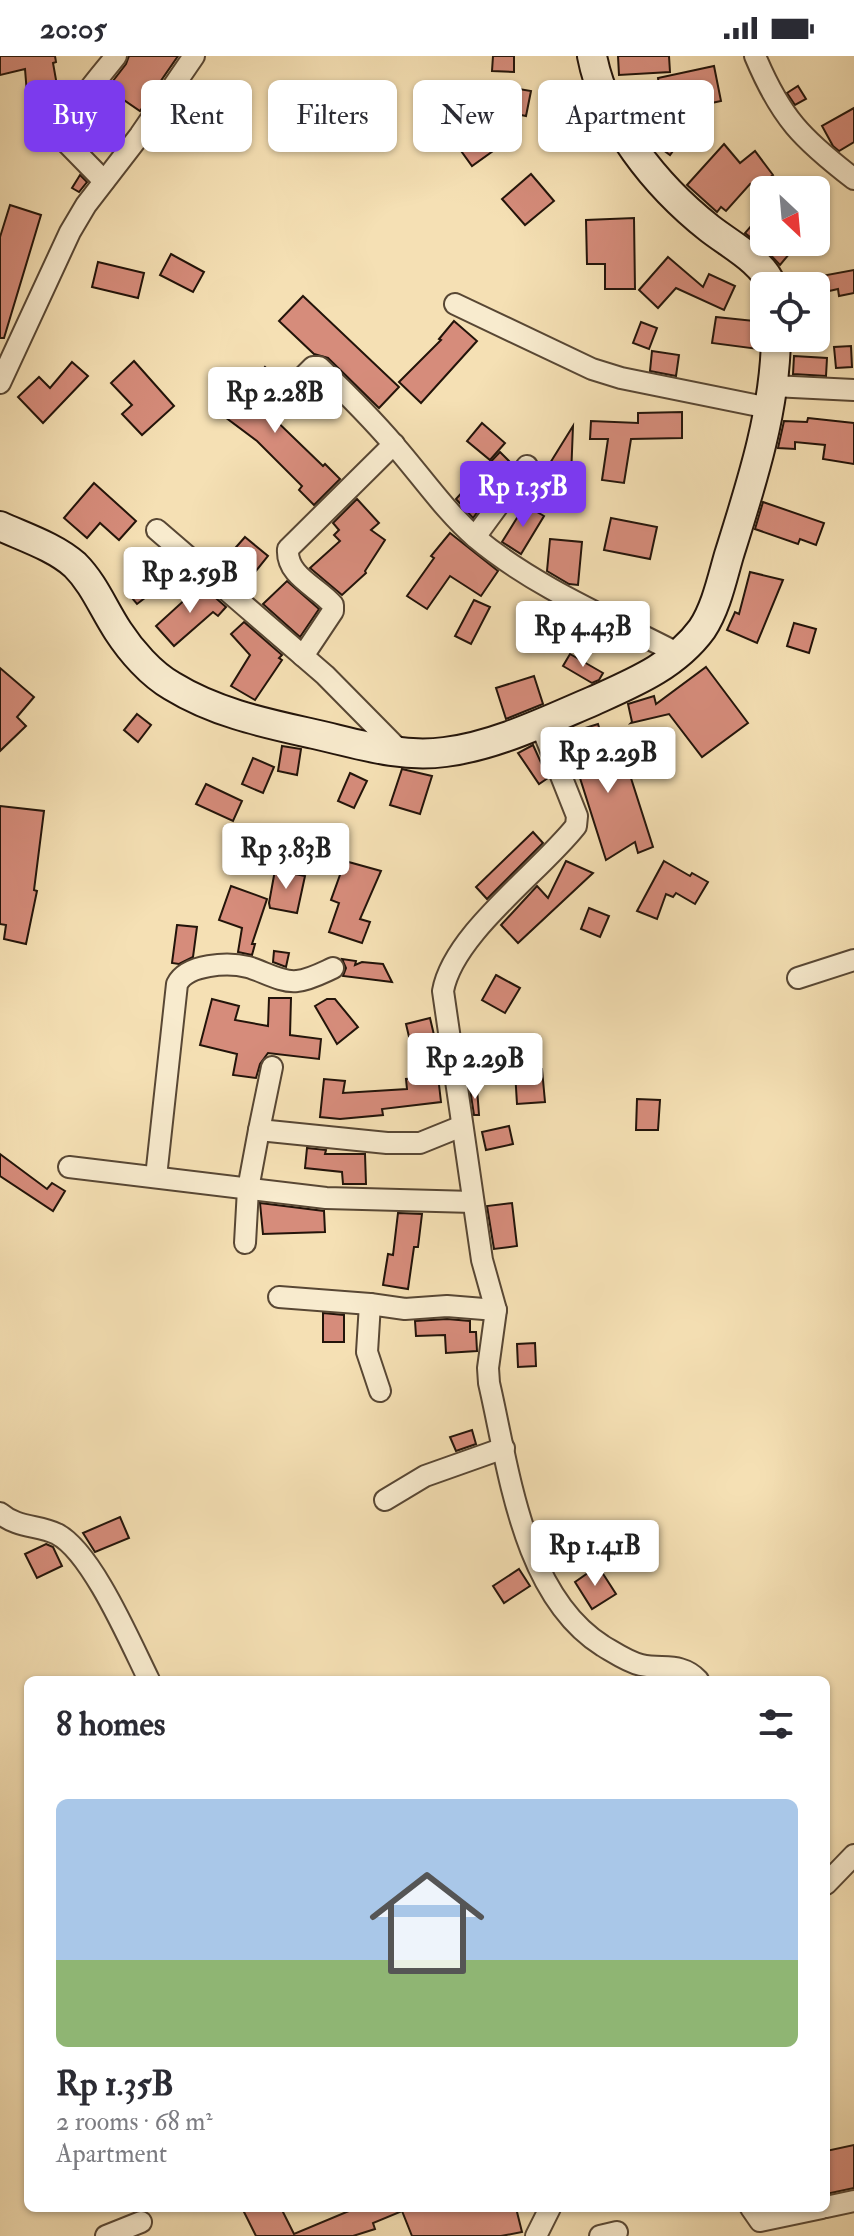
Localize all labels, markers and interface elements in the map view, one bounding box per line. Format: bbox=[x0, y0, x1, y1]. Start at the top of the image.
text: 20:05 bbox=[40, 10, 107, 47]
chip: Buy bbox=[24, 80, 125, 152]
chip: Rent bbox=[141, 80, 252, 152]
chip: Filters bbox=[268, 80, 397, 152]
chip: New bbox=[413, 80, 522, 152]
chip: Apartment bbox=[538, 80, 714, 152]
north arrow bbox=[750, 176, 830, 256]
map controls bbox=[750, 176, 830, 352]
button: locate bbox=[750, 272, 830, 352]
pin: Rp 2.28B bbox=[192, 367, 358, 435]
text: Rp 2.28B bbox=[226, 377, 324, 409]
pin: Rp 1.35B bbox=[440, 461, 606, 529]
text: Rp 1.35B bbox=[478, 471, 568, 503]
pin: Rp 2.59B bbox=[107, 547, 273, 615]
text: Rp 2.59B bbox=[142, 557, 238, 589]
pin: Rp 4.43B bbox=[500, 601, 666, 669]
text: Rp 4.43B bbox=[534, 611, 632, 643]
pin: Rp 2.29B bbox=[525, 727, 691, 795]
text: Rp 2.29B bbox=[559, 737, 658, 769]
pin: Rp 3.83B bbox=[203, 823, 369, 891]
text: Rp 3.83B bbox=[240, 833, 332, 865]
pin: Rp 2.29B bbox=[392, 1033, 558, 1101]
text: Rp 2.29B bbox=[426, 1043, 525, 1075]
pin: Rp 1.41B bbox=[512, 1520, 678, 1588]
text: Rp 1.41B bbox=[549, 1530, 641, 1562]
icon: filters bbox=[754, 1702, 798, 1746]
text: 8 homes bbox=[56, 1703, 165, 1746]
icon: home bbox=[355, 1851, 499, 1995]
text: Rp 1.35B bbox=[56, 2063, 174, 2106]
text: 2 rooms · 68 m² bbox=[56, 2106, 213, 2138]
text: Apartment bbox=[56, 2138, 167, 2170]

